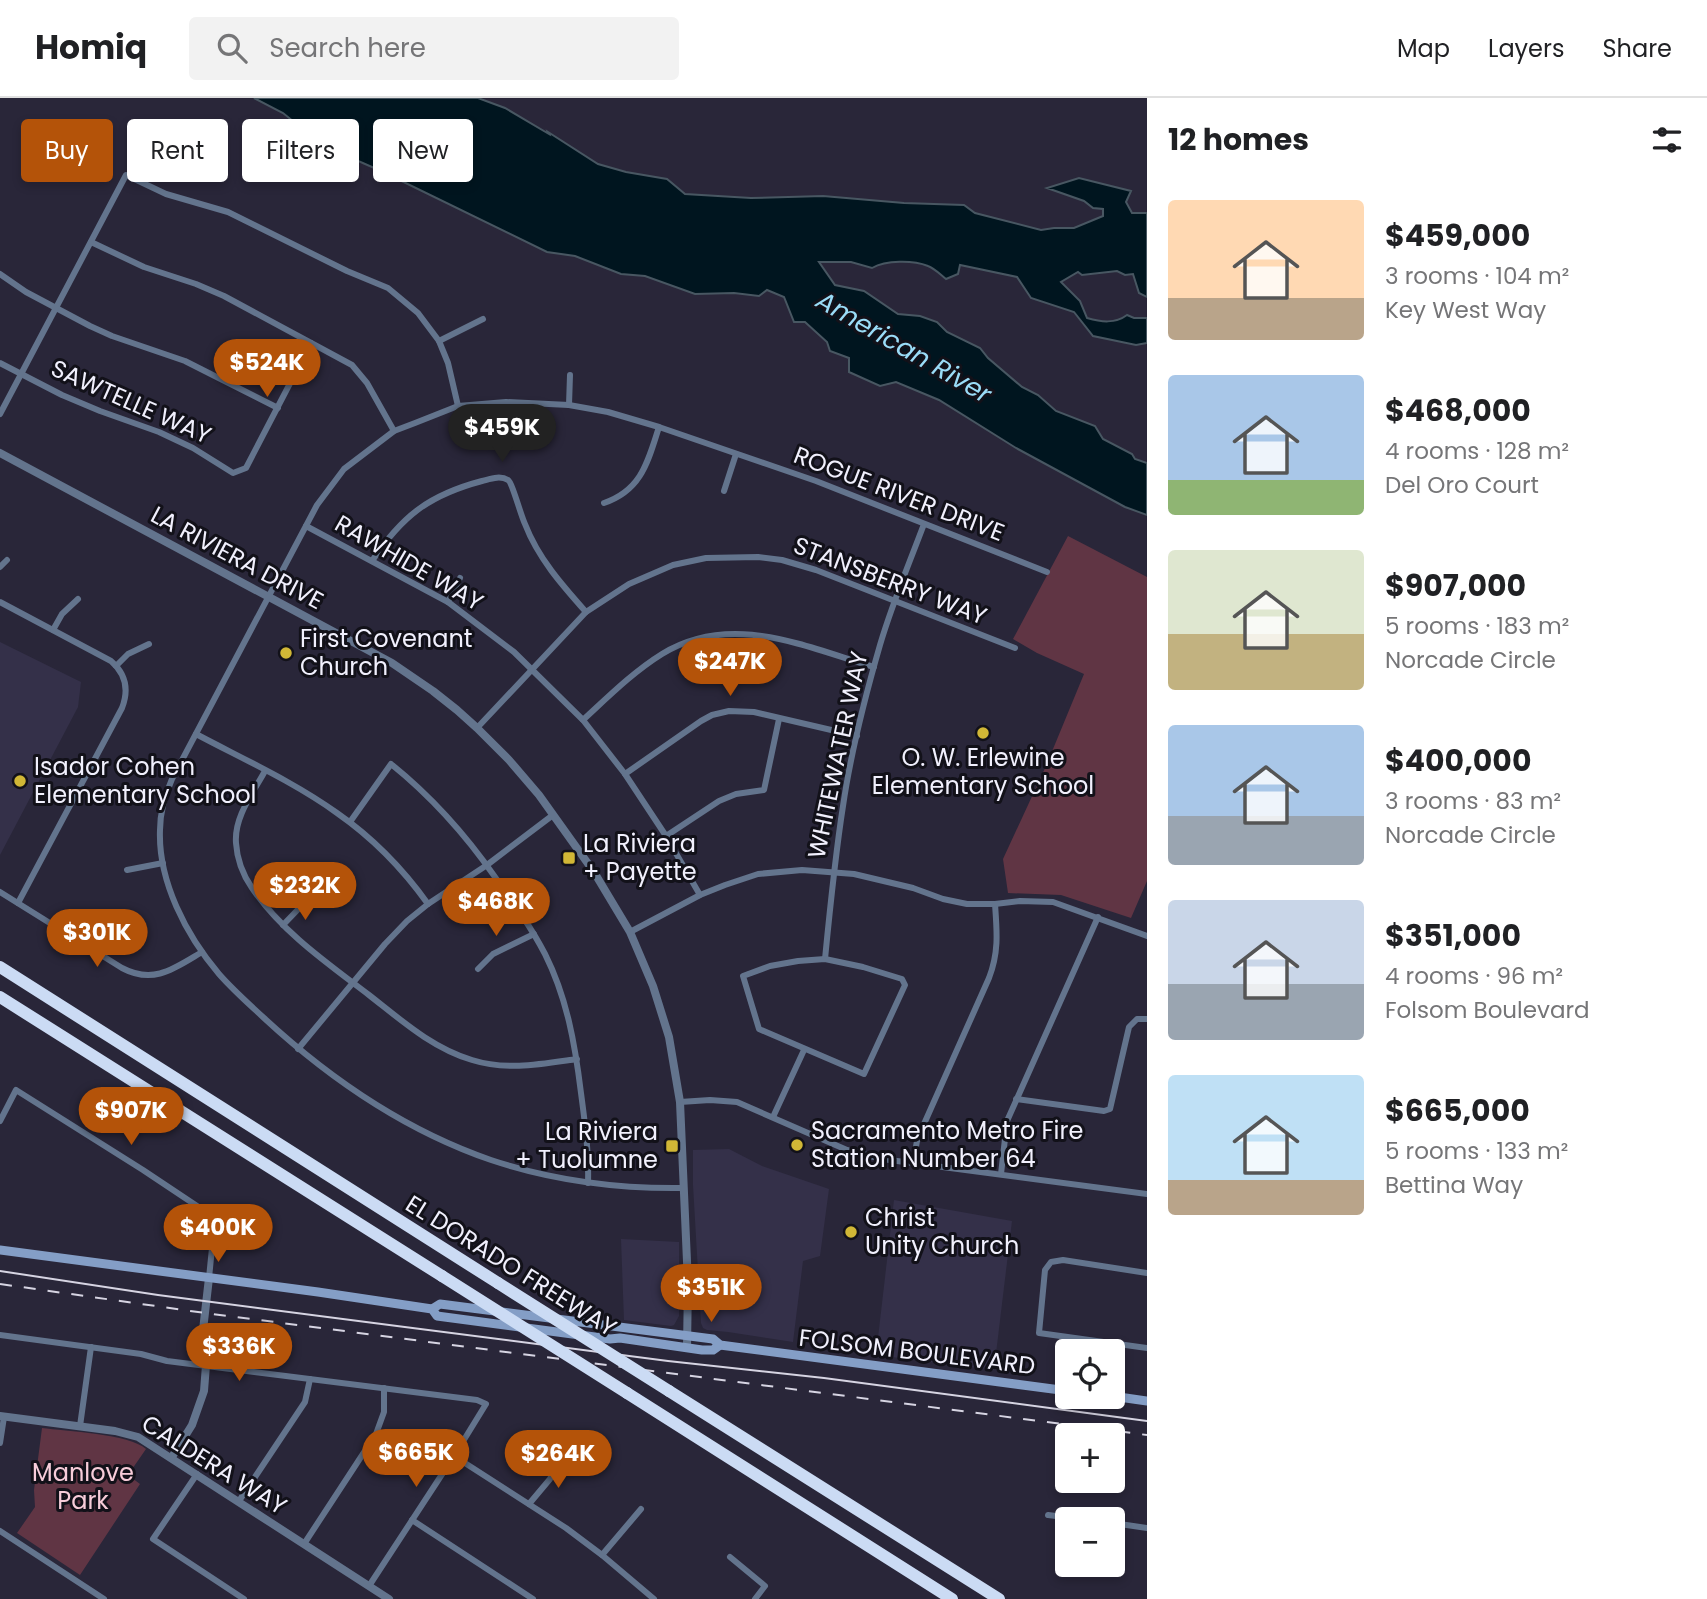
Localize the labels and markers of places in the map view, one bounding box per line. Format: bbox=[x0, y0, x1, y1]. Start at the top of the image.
pin: $524K bbox=[218, 340, 316, 399]
pin: $459K bbox=[453, 404, 551, 464]
place label: First Covenant Church bbox=[300, 622, 473, 683]
pin: $247K bbox=[681, 638, 779, 698]
marker: First Covenant Church bbox=[278, 645, 294, 661]
marker: O. W. Erlewine Elementary School bbox=[975, 725, 991, 741]
place label: O. W. Erlewine Elementary School bbox=[872, 741, 1094, 802]
place label: Isador Cohen Elementary School bbox=[34, 750, 257, 811]
marker: Isador Cohen Elementary School bbox=[12, 773, 28, 789]
place label: La Riviera + Payette bbox=[583, 827, 697, 888]
marker: La Riviera + Payette bbox=[561, 850, 577, 866]
pin: $232K bbox=[256, 862, 354, 922]
pin: $468K bbox=[447, 878, 545, 938]
pin: $301K bbox=[48, 910, 146, 969]
pin: $907K bbox=[82, 1088, 180, 1147]
place label: Sacramento Metro Fire Station Number 64 bbox=[811, 1114, 1083, 1175]
place label: La Riviera + Tuolumne bbox=[515, 1115, 658, 1176]
marker: Sacramento Metro Fire Station Number 64 bbox=[789, 1137, 805, 1153]
marker: La Riviera + Tuolumne bbox=[664, 1138, 680, 1154]
place label: Christ Unity Church bbox=[865, 1201, 1019, 1262]
pin: $400K bbox=[169, 1204, 267, 1264]
marker: Christ Unity Church bbox=[843, 1224, 859, 1240]
pin: $351K bbox=[662, 1264, 760, 1324]
pin: $336K bbox=[190, 1324, 288, 1383]
pin: $665K bbox=[367, 1430, 465, 1489]
pin: $264K bbox=[509, 1430, 607, 1490]

